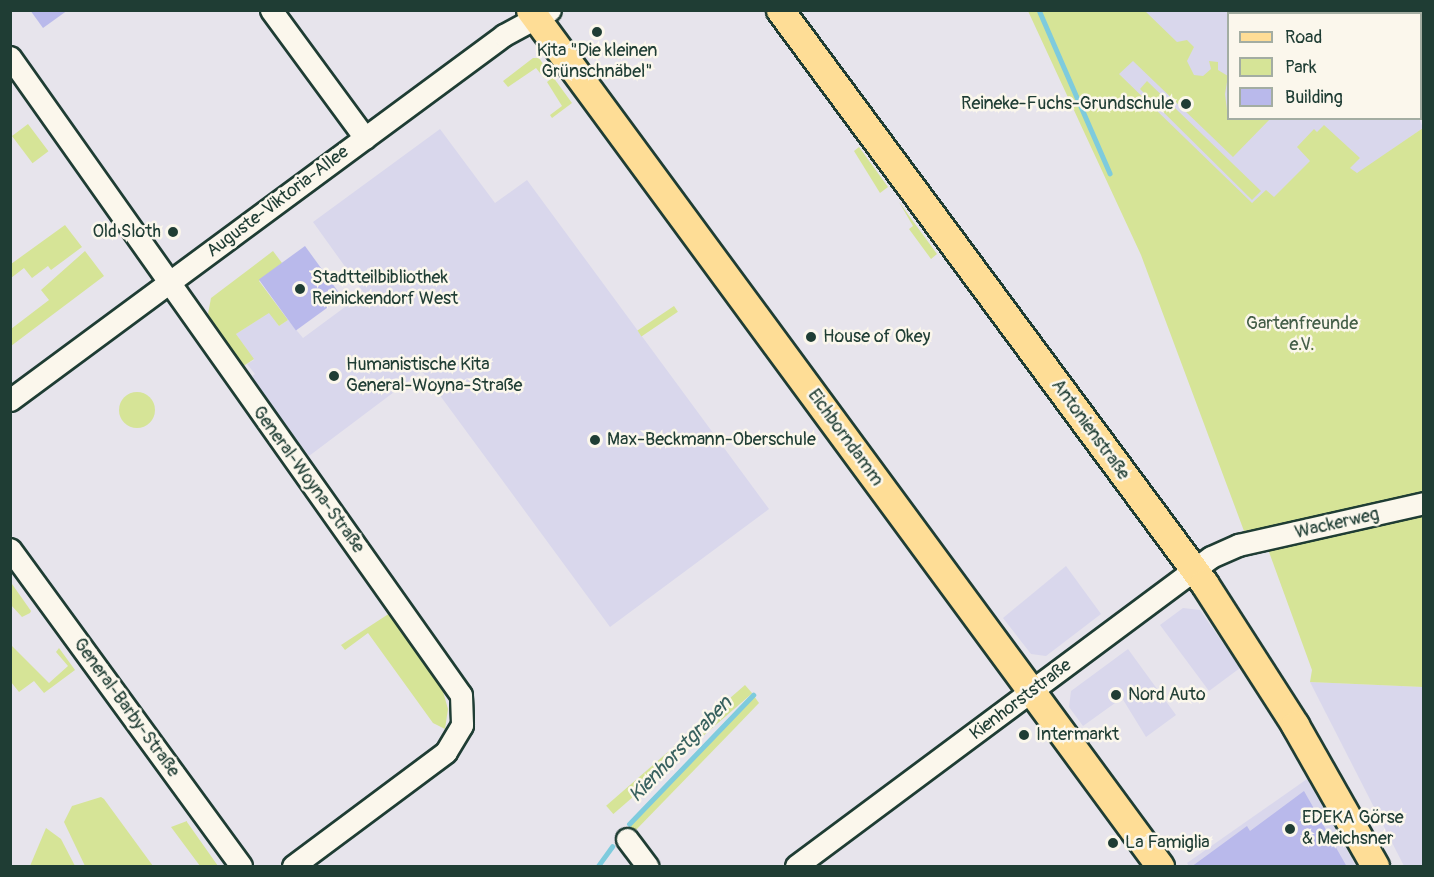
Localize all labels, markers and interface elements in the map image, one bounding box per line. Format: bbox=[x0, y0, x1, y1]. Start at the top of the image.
legend bbox=[1227, 12, 1422, 120]
marker: Kita "Die kleinen Grünschnäbel" bbox=[590, 25, 604, 39]
text: Road bbox=[1285, 26, 1322, 49]
place label: Kita "Die kleinen Grünschnäbel" bbox=[537, 41, 657, 84]
text: Park bbox=[1285, 56, 1317, 79]
text: Building bbox=[1285, 86, 1343, 109]
place label: Reineke-Fuchs-Grundschule bbox=[961, 93, 1174, 115]
marker: Reineke-Fuchs-Grundschule bbox=[1179, 97, 1193, 111]
street label: Auguste-Viktoria-Allee bbox=[203, 142, 353, 262]
place label: Old Sloth bbox=[92, 221, 161, 243]
marker: Old Sloth bbox=[166, 225, 180, 239]
place label: Stadtteilbibliothek Reinickendorf West bbox=[312, 268, 458, 310]
marker: Stadtteilbibliothek Reinickendorf West bbox=[293, 282, 307, 296]
park label: Gartenfreunde e.V. bbox=[1246, 314, 1358, 356]
place label: House of Okey bbox=[823, 326, 930, 348]
marker: House of Okey bbox=[804, 330, 818, 344]
place label: Humanistische Kita General-Woyna-Straße bbox=[346, 355, 522, 398]
marker: Humanistische Kita General-Woyna-Straße bbox=[327, 369, 341, 383]
street label: Antonienstraße bbox=[1046, 376, 1134, 484]
street label: Eichborndamm bbox=[803, 385, 887, 491]
street label: General-Woyna-Straße bbox=[247, 402, 369, 558]
place label: Max-Beckmann-Oberschule bbox=[607, 429, 816, 451]
marker: Max-Beckmann-Oberschule bbox=[588, 433, 602, 447]
street label: Wackerweg bbox=[1293, 504, 1381, 544]
street label: General-Barby-Straße bbox=[68, 634, 184, 782]
street label: Kienhorststraße bbox=[966, 655, 1076, 745]
place label: Nord Auto bbox=[1128, 684, 1206, 706]
marker: Nord Auto bbox=[1109, 688, 1123, 702]
water label: Kienhorstgraben bbox=[624, 691, 736, 807]
place label: Intermarkt bbox=[1036, 724, 1119, 746]
marker: Intermarkt bbox=[1017, 728, 1031, 742]
place label: EDEKA Görse & Meichsner bbox=[1302, 808, 1404, 850]
marker: EDEKA Görse & Meichsner bbox=[1283, 822, 1297, 836]
place label: La Famiglia bbox=[1125, 832, 1210, 854]
marker: La Famiglia bbox=[1106, 836, 1120, 850]

